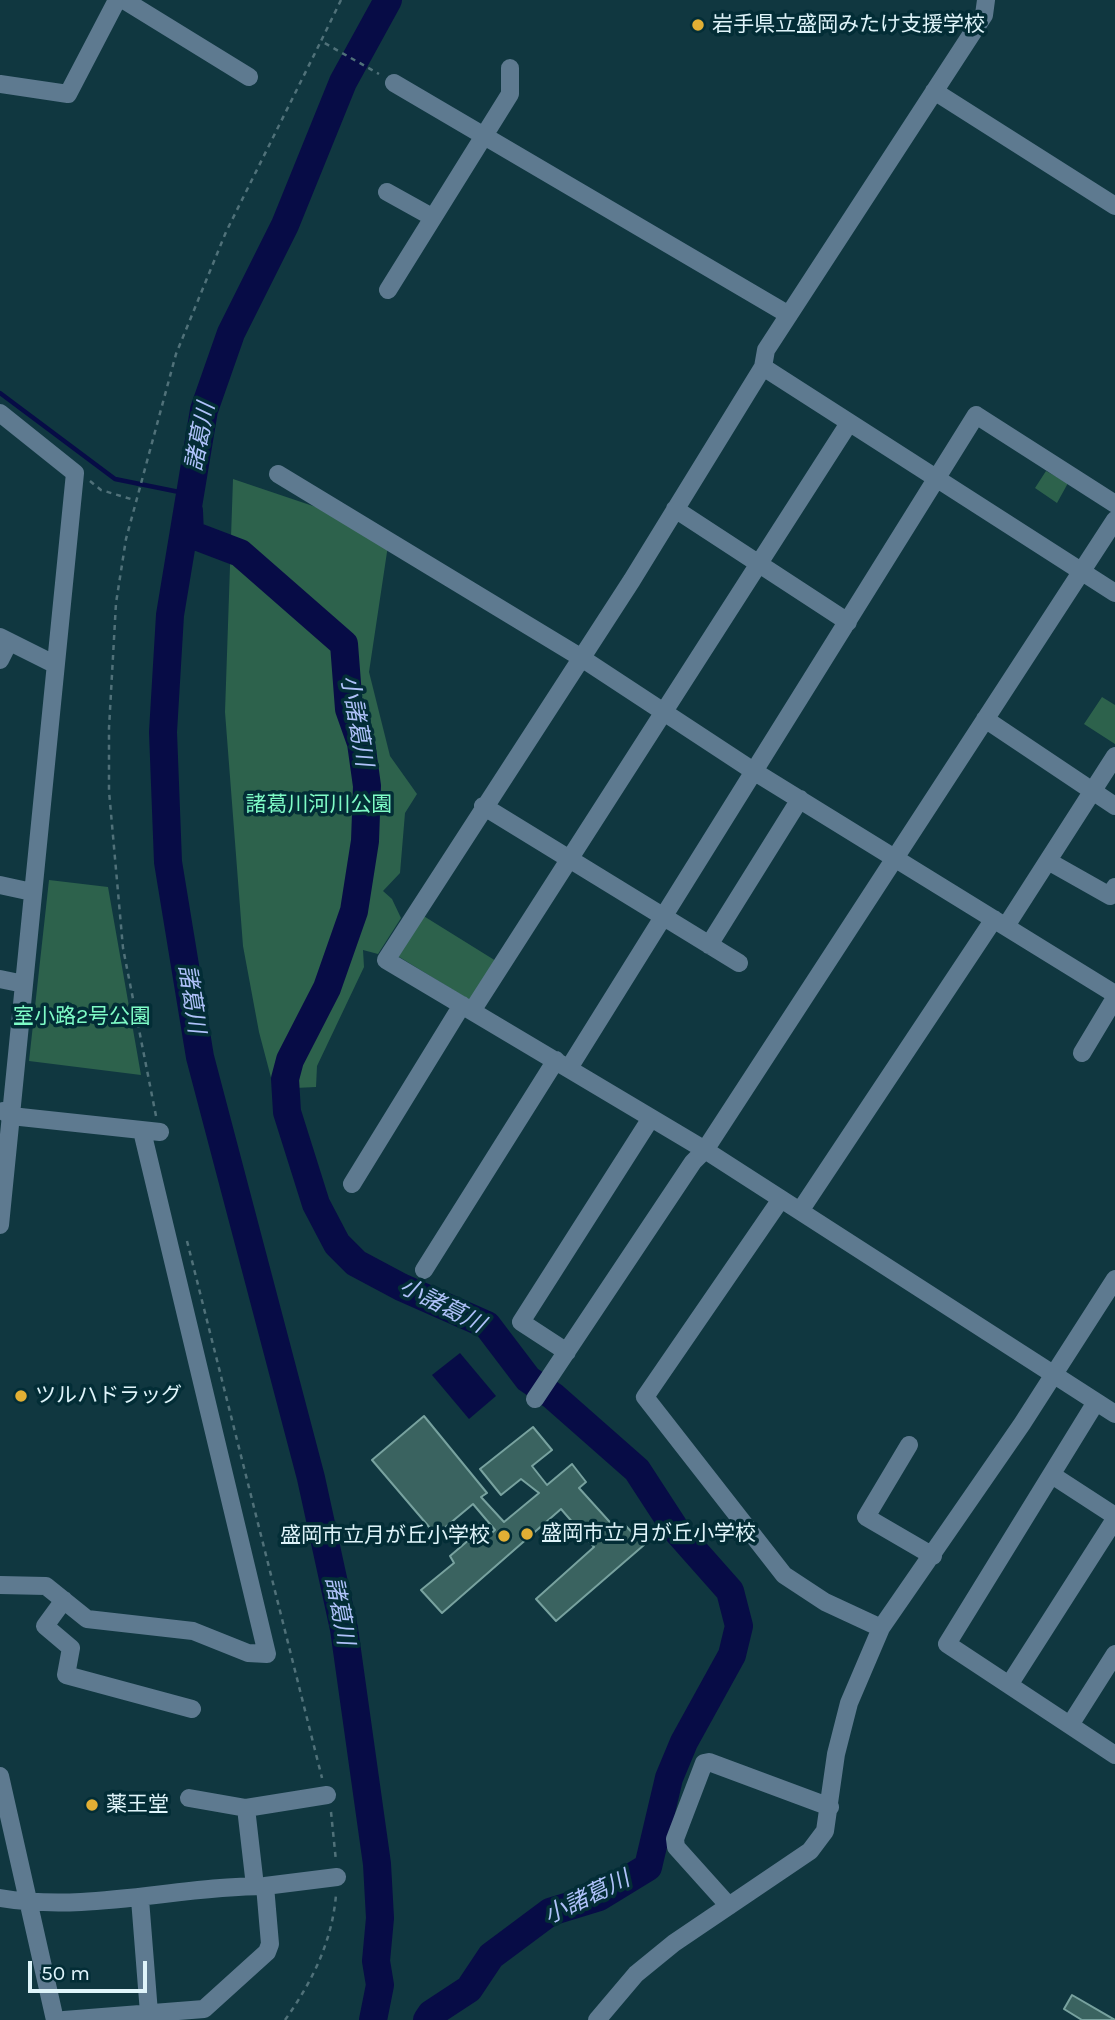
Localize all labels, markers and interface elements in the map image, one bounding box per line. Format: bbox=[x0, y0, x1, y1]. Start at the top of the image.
place label: 岩手県立盛岡みたけ支援学校 bbox=[712, 12, 985, 38]
marker: 岩手県立盛岡みたけ支援学校 bbox=[690, 17, 706, 33]
water label: 諸葛川 bbox=[181, 401, 221, 473]
water label: 小諸葛川 bbox=[334, 673, 378, 769]
park label: 諸葛川河川公園 bbox=[246, 792, 392, 818]
water label: 諸葛川 bbox=[172, 963, 210, 1035]
park label: 室小路2号公園 bbox=[13, 1004, 151, 1030]
water label: 小諸葛川 bbox=[395, 1273, 489, 1339]
place label: ツルハドラッグ bbox=[35, 1383, 182, 1409]
marker: ツルハドラッグ bbox=[13, 1388, 29, 1404]
place label: 盛岡市立 月が丘小学校 bbox=[541, 1521, 756, 1547]
place label: 盛岡市立月が丘小学校 bbox=[280, 1523, 490, 1549]
marker: 盛岡市立 月が丘小学校 bbox=[519, 1526, 535, 1542]
marker: 盛岡市立月が丘小学校 bbox=[496, 1528, 512, 1544]
water label: 諸葛川 bbox=[319, 1575, 359, 1647]
place label: 薬王堂 bbox=[106, 1792, 169, 1818]
marker: 薬王堂 bbox=[84, 1797, 100, 1813]
water label: 小諸葛川 bbox=[540, 1865, 634, 1931]
scale bar bbox=[32, 1946, 150, 1990]
text: 50 m bbox=[41, 1961, 90, 1985]

